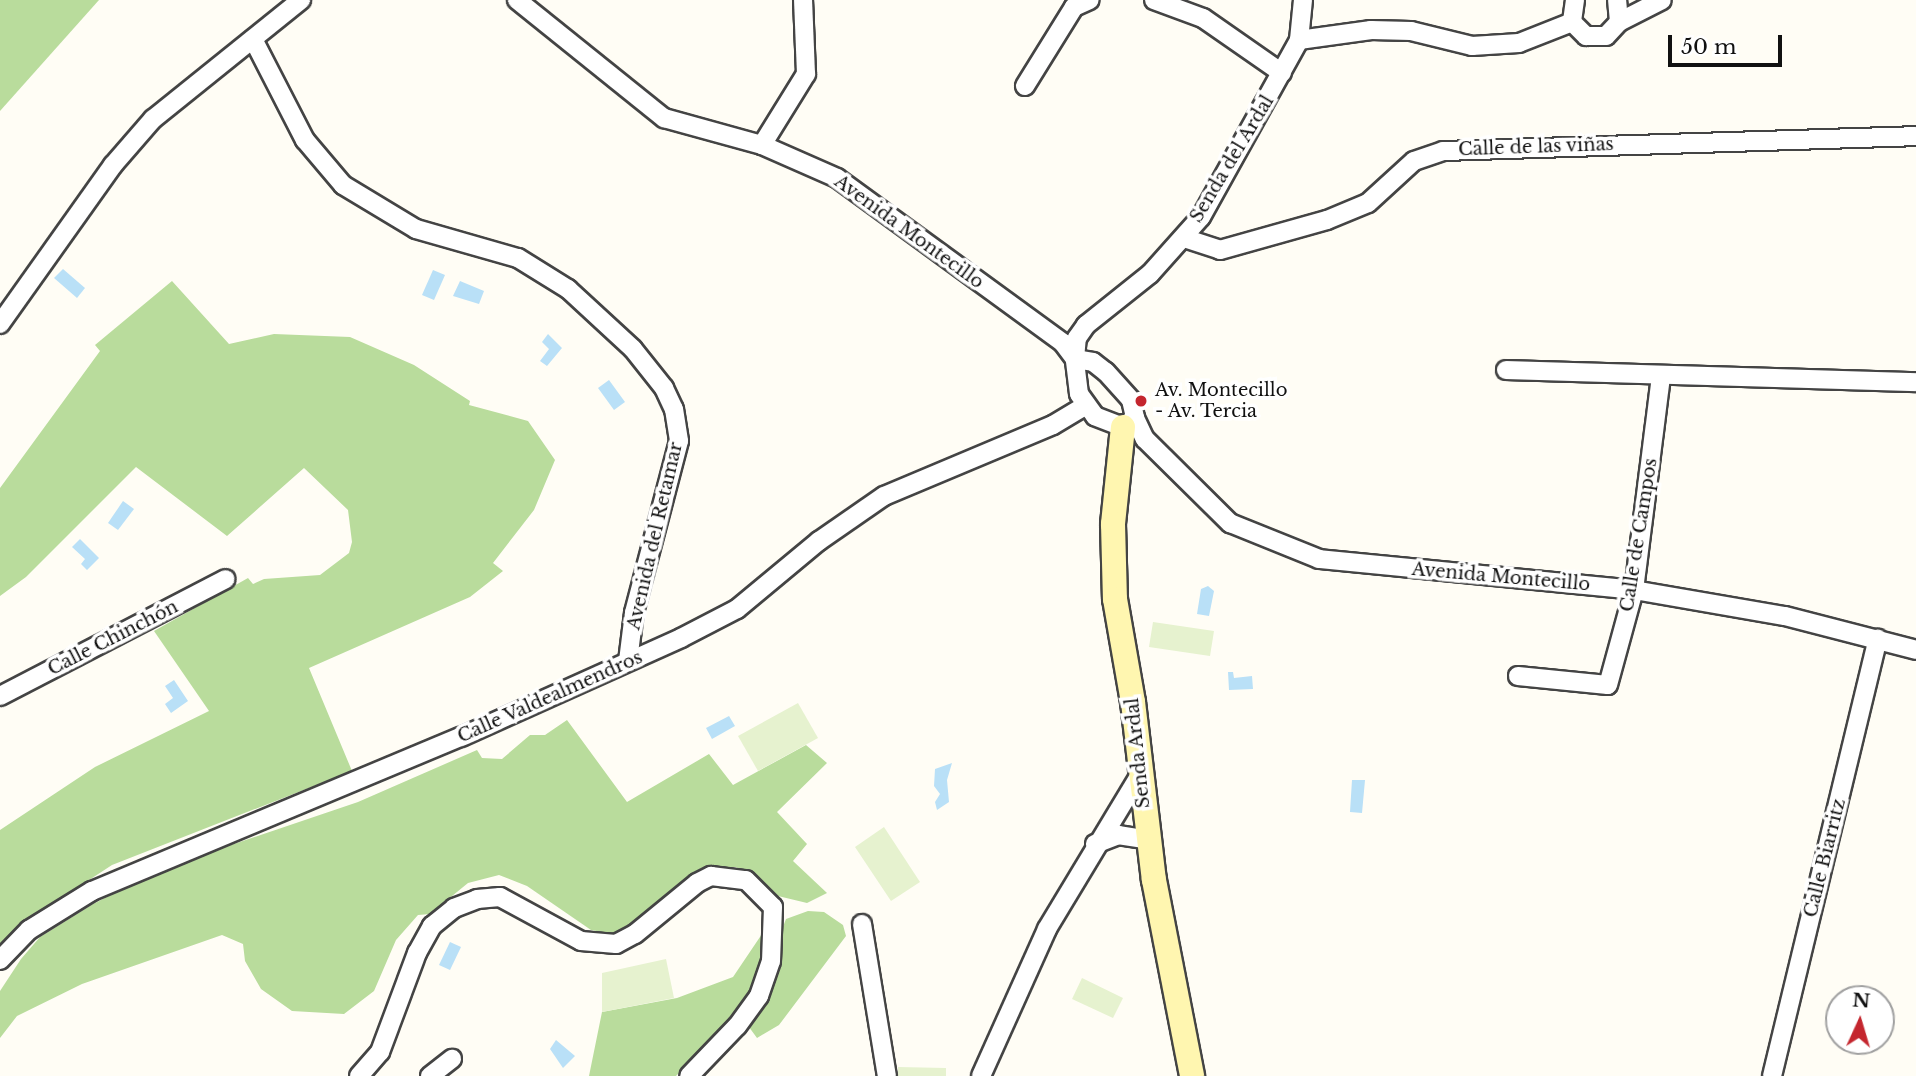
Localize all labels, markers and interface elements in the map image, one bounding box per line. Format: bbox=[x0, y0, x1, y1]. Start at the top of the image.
scale bar bbox=[1671, 21, 1785, 65]
text: 50 m bbox=[1681, 34, 1736, 60]
street label: Senda del Ardal bbox=[1185, 91, 1279, 227]
street label: Calle de las viñas bbox=[1458, 133, 1614, 161]
street label: Avenida Montecillo bbox=[830, 171, 988, 293]
place label: Av. Montecillo - Av. Tercia bbox=[1155, 380, 1287, 422]
marker: Av. Montecillo - Av. Tercia bbox=[1133, 393, 1149, 409]
street label: Avenida del Retamar bbox=[623, 440, 687, 632]
street label: Calle de Campos bbox=[1616, 457, 1662, 613]
street label: Avenida Montecillo bbox=[1411, 558, 1591, 596]
street label: Calle Chinchón bbox=[44, 596, 182, 680]
street label: Calle Valdealmendros bbox=[454, 646, 646, 748]
street label: Senda Ardal bbox=[1121, 696, 1155, 810]
street label: Calle Biarritz bbox=[1800, 796, 1850, 920]
north arrow bbox=[1825, 985, 1895, 1055]
text: N bbox=[1852, 988, 1871, 1013]

